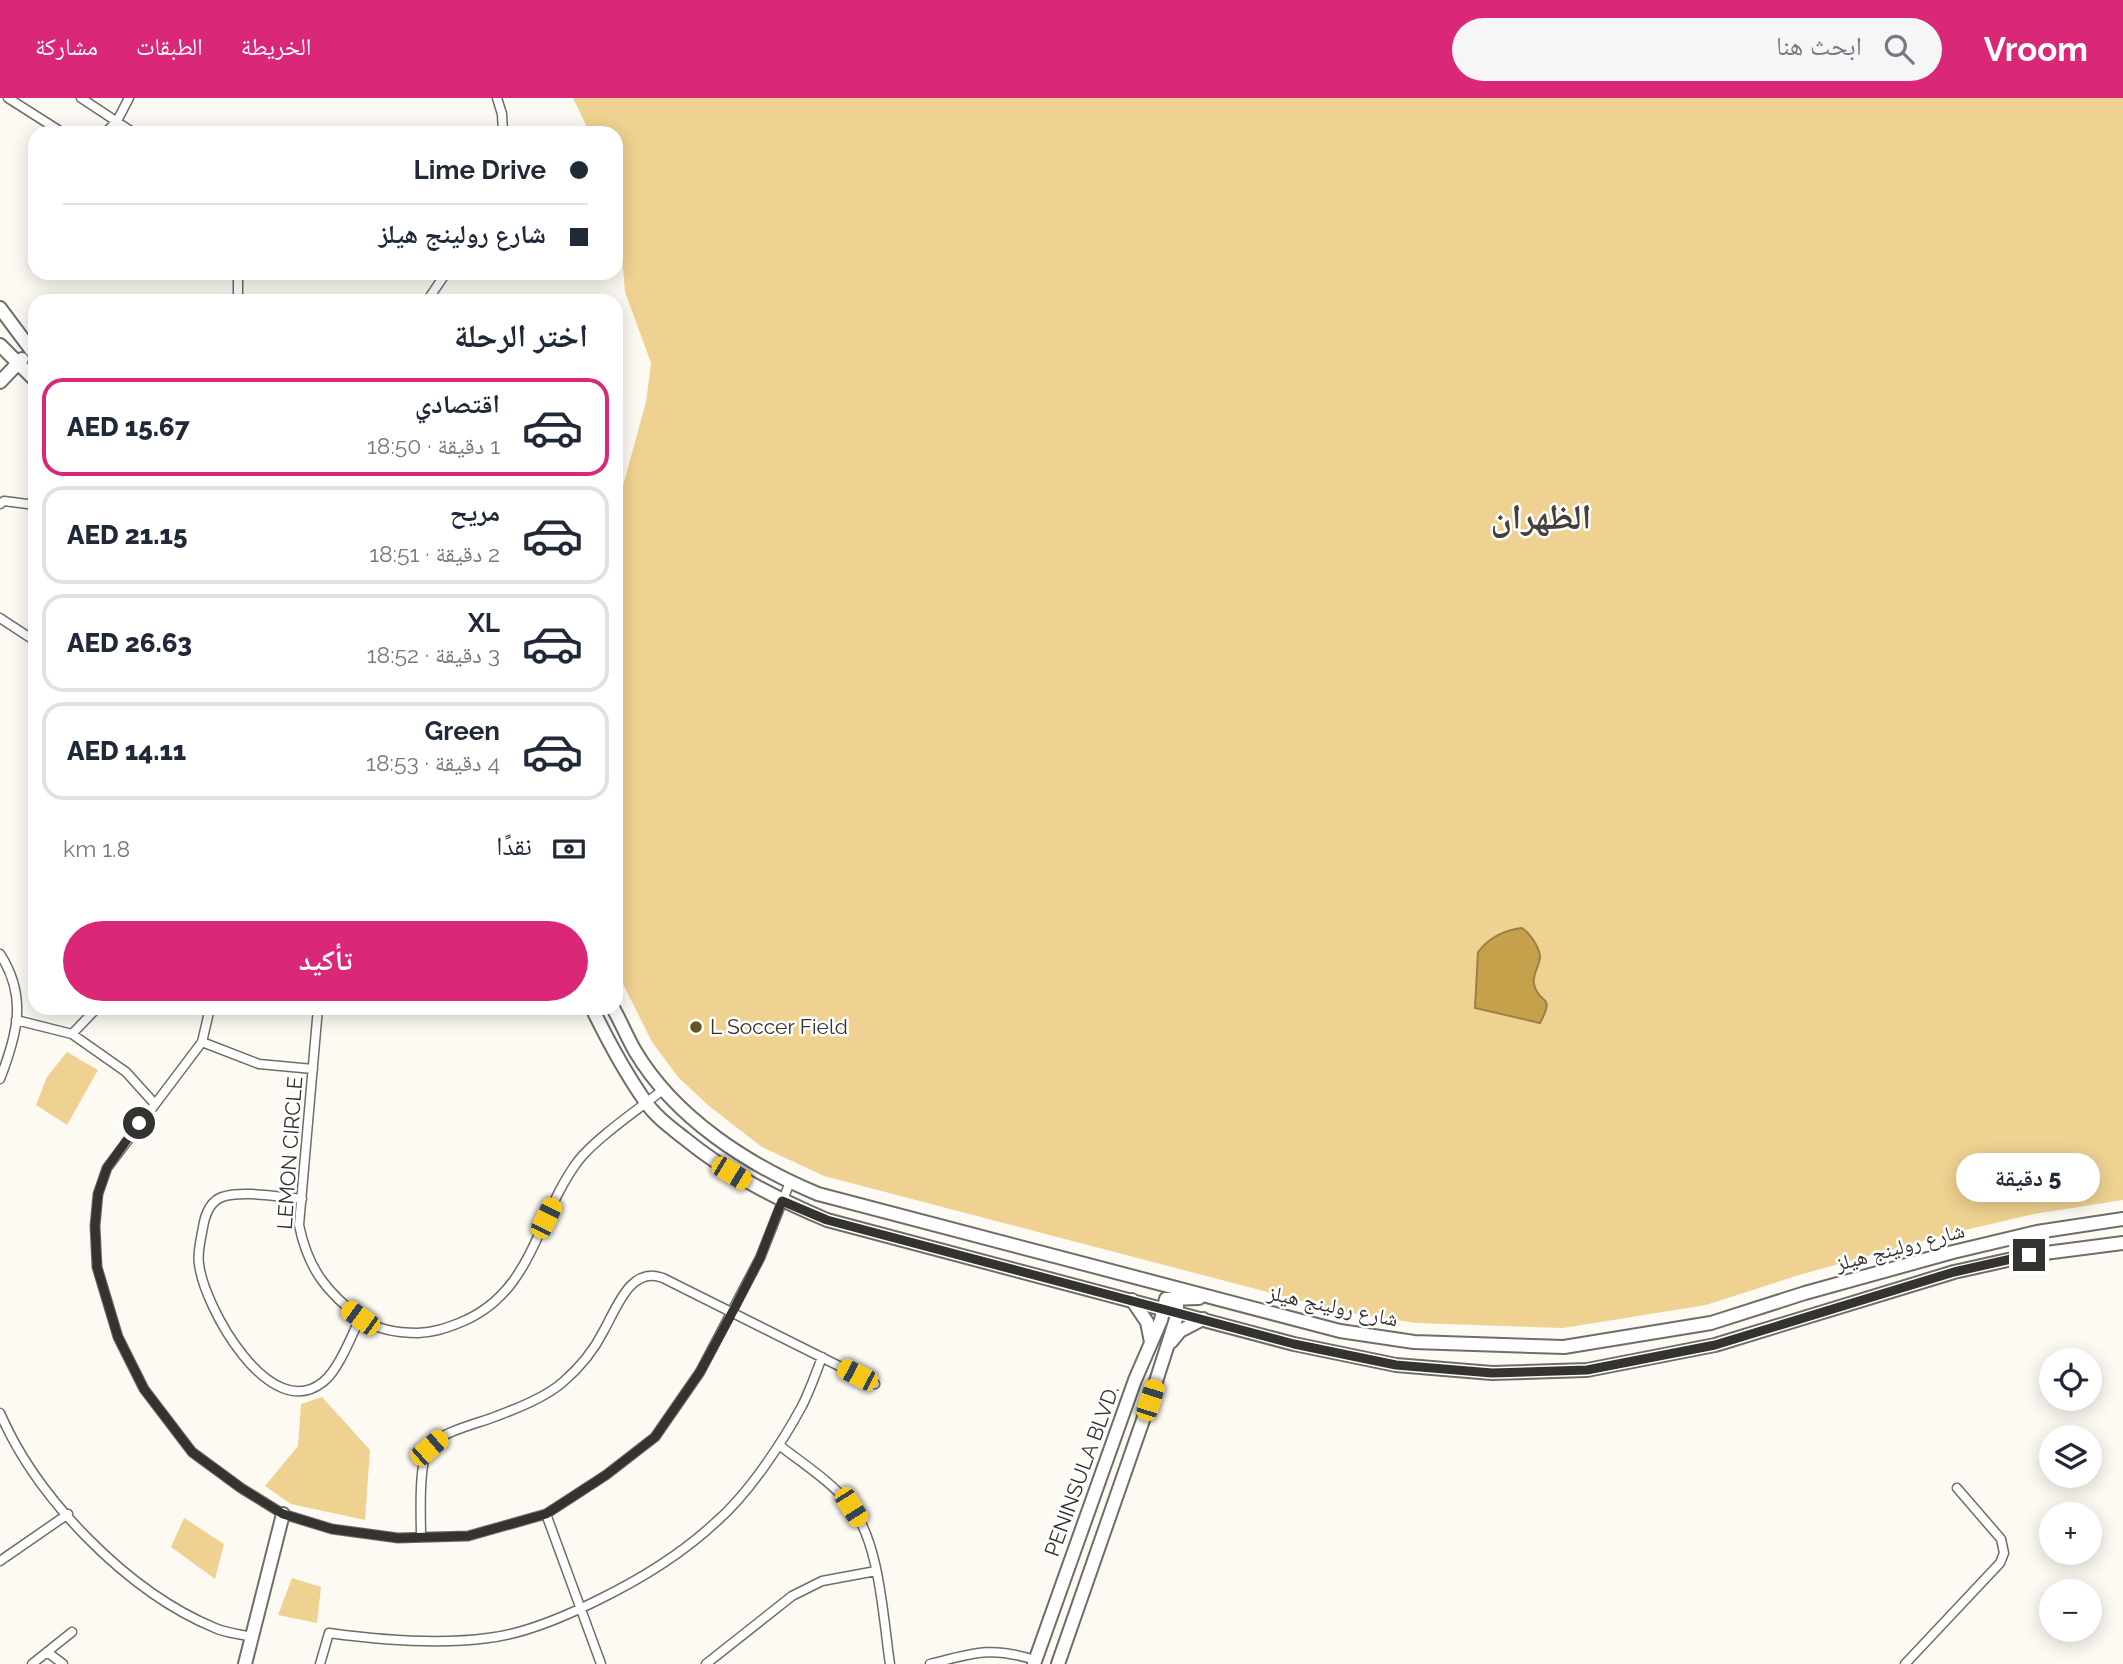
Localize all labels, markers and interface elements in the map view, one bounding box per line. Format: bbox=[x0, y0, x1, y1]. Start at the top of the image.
search box bbox=[1452, 18, 1942, 81]
icon: search bbox=[1880, 30, 1918, 68]
text: Vroom bbox=[1984, 30, 2088, 69]
text: ابحث هنا bbox=[1776, 31, 1862, 61]
text: مشاركة bbox=[35, 32, 98, 61]
text: الطبقات bbox=[136, 32, 203, 61]
text: الخريطة bbox=[241, 32, 311, 61]
text: Lime Drive bbox=[414, 155, 546, 185]
text: شارع رولينج هيلز bbox=[379, 219, 546, 249]
text: اختر الرحلة bbox=[454, 317, 588, 354]
text: اقتصادي bbox=[415, 389, 500, 419]
icon: car bbox=[521, 396, 584, 459]
text: AED 15.67 bbox=[67, 412, 190, 442]
text: 1 دقيقة · 18:50 bbox=[367, 432, 500, 459]
district label: الظهران bbox=[1490, 496, 1592, 538]
text: مريح bbox=[450, 497, 500, 527]
icon: car bbox=[521, 504, 584, 567]
text: AED 21.15 bbox=[67, 520, 187, 550]
text: 2 دقيقة · 18:51 bbox=[369, 540, 500, 567]
text: XL bbox=[468, 608, 500, 638]
icon: car bbox=[521, 612, 584, 675]
text: AED 26.63 bbox=[67, 628, 192, 658]
text: 3 دقيقة · 18:52 bbox=[367, 641, 500, 668]
text: Green bbox=[424, 716, 500, 746]
icon: car bbox=[521, 720, 584, 783]
text: AED 14.11 bbox=[67, 736, 186, 766]
text: 4 دقيقة · 18:53 bbox=[366, 749, 500, 776]
icon: cash bbox=[550, 830, 588, 868]
text: نقدًا bbox=[496, 831, 532, 861]
text: 1.8 km bbox=[63, 835, 130, 862]
button: تأكيد bbox=[63, 921, 588, 1001]
place label: L Soccer Field bbox=[710, 1014, 848, 1039]
marker: L Soccer Field bbox=[688, 1019, 704, 1035]
street label: LEMON CIRCLE bbox=[272, 1075, 307, 1230]
route start bbox=[123, 1107, 155, 1139]
car bbox=[708, 1153, 755, 1193]
callout: 5 دقيقة bbox=[1957, 1154, 2101, 1202]
text: 5 دقيقة bbox=[1995, 1164, 2061, 1191]
car bbox=[528, 1195, 565, 1241]
street label: شارع رولينج هيلز bbox=[1832, 1217, 1967, 1277]
route end bbox=[2013, 1239, 2045, 1271]
street label: شارع رولينج هيلز bbox=[1264, 1279, 1401, 1332]
car bbox=[337, 1297, 384, 1339]
map controls bbox=[2039, 1348, 2102, 1642]
button: locate bbox=[2039, 1348, 2102, 1411]
car bbox=[834, 1356, 881, 1394]
car bbox=[1134, 1377, 1167, 1423]
street label: PENINSULA BLVD. bbox=[1039, 1382, 1124, 1560]
button: layers bbox=[2039, 1425, 2102, 1488]
car bbox=[407, 1426, 452, 1470]
car bbox=[831, 1484, 872, 1530]
button: + bbox=[2039, 1502, 2102, 1565]
button: − bbox=[2039, 1579, 2102, 1642]

